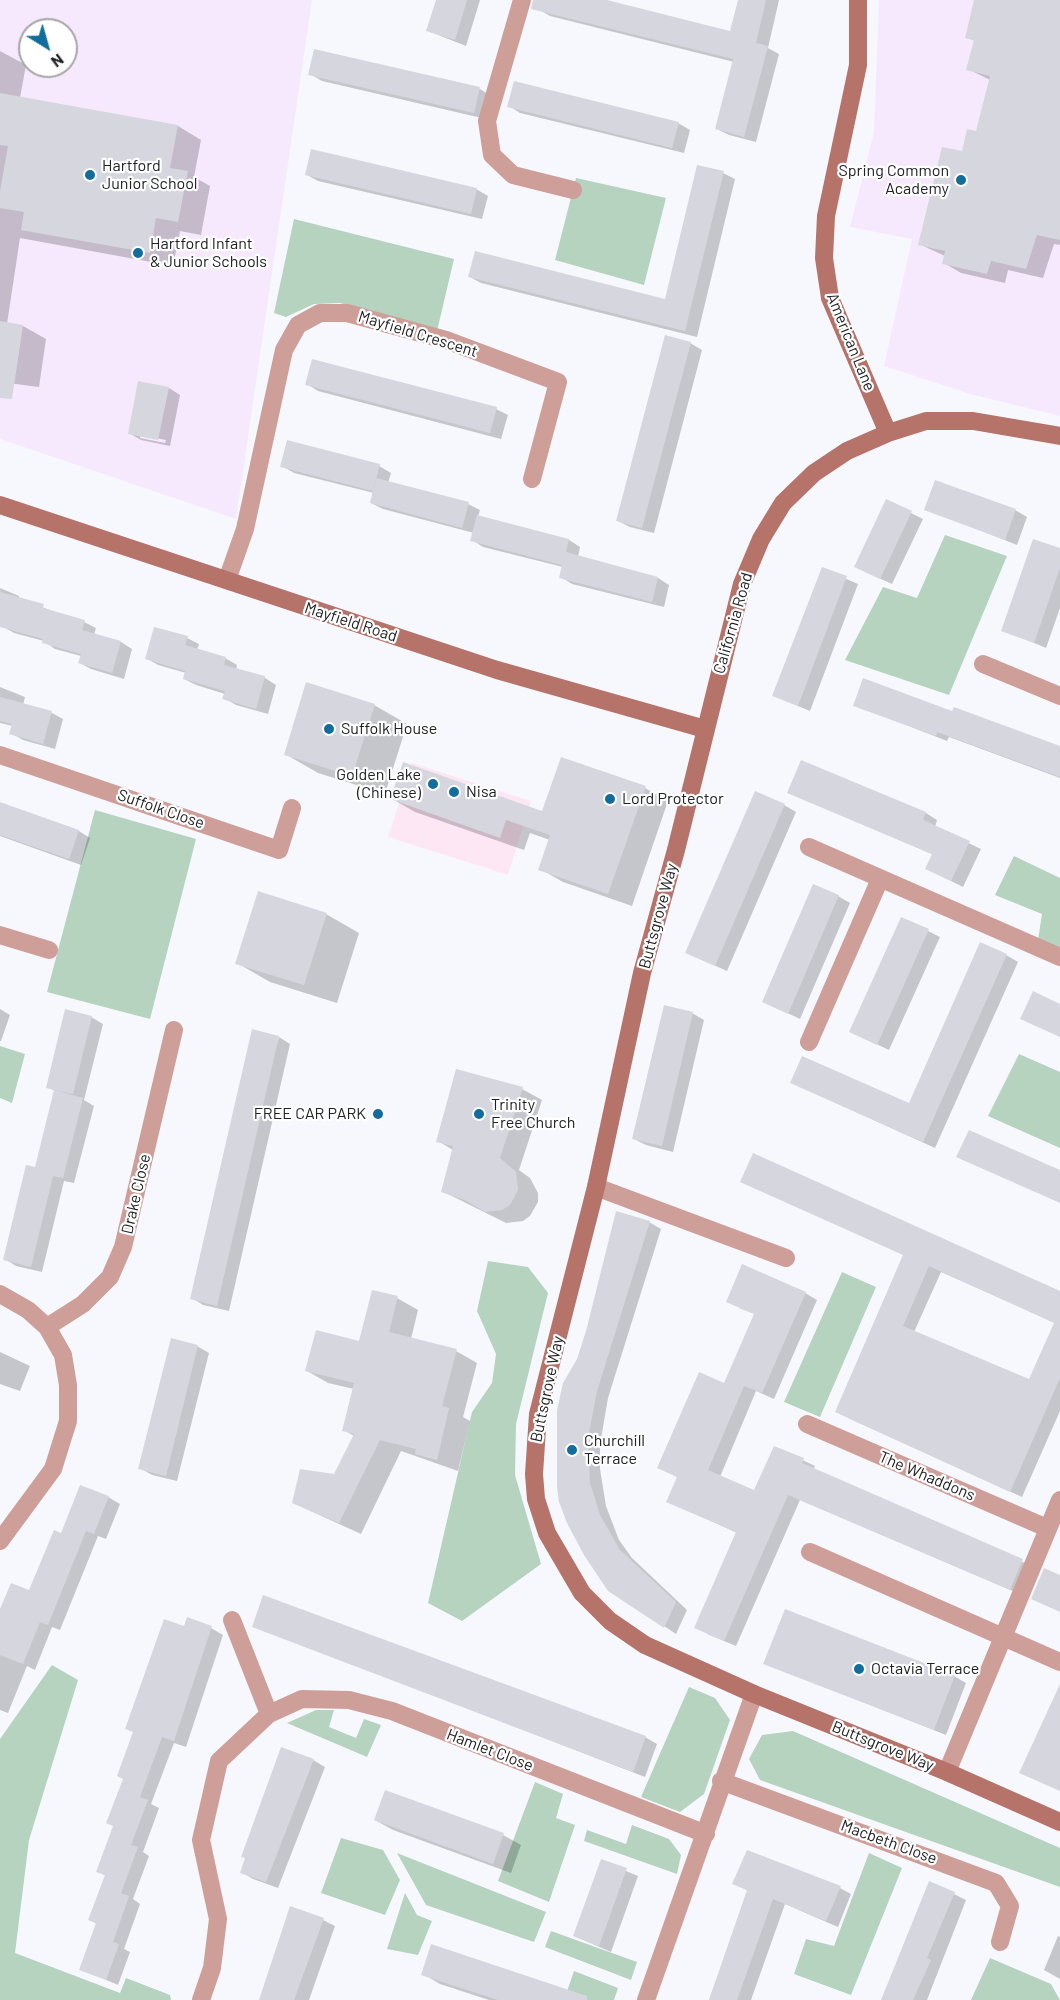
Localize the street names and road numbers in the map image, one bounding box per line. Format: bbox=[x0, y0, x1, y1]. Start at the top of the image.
street label: American Lane bbox=[823, 290, 879, 394]
street label: Mayfield Crescent bbox=[356, 307, 480, 361]
street label: California Road bbox=[709, 570, 757, 676]
street label: Mayfield Road bbox=[302, 598, 400, 646]
street label: Suffolk Close bbox=[115, 785, 207, 833]
street label: Buttsgrove Way bbox=[635, 861, 681, 971]
street label: Drake Close bbox=[117, 1152, 155, 1236]
street label: Buttsgrove Way bbox=[526, 1334, 568, 1444]
street label: The Whaddons bbox=[876, 1447, 978, 1505]
street label: Buttsgrove Way bbox=[829, 1717, 937, 1775]
street label: Hamlet Close bbox=[444, 1725, 536, 1775]
street label: Macbeth Close bbox=[838, 1816, 940, 1868]

